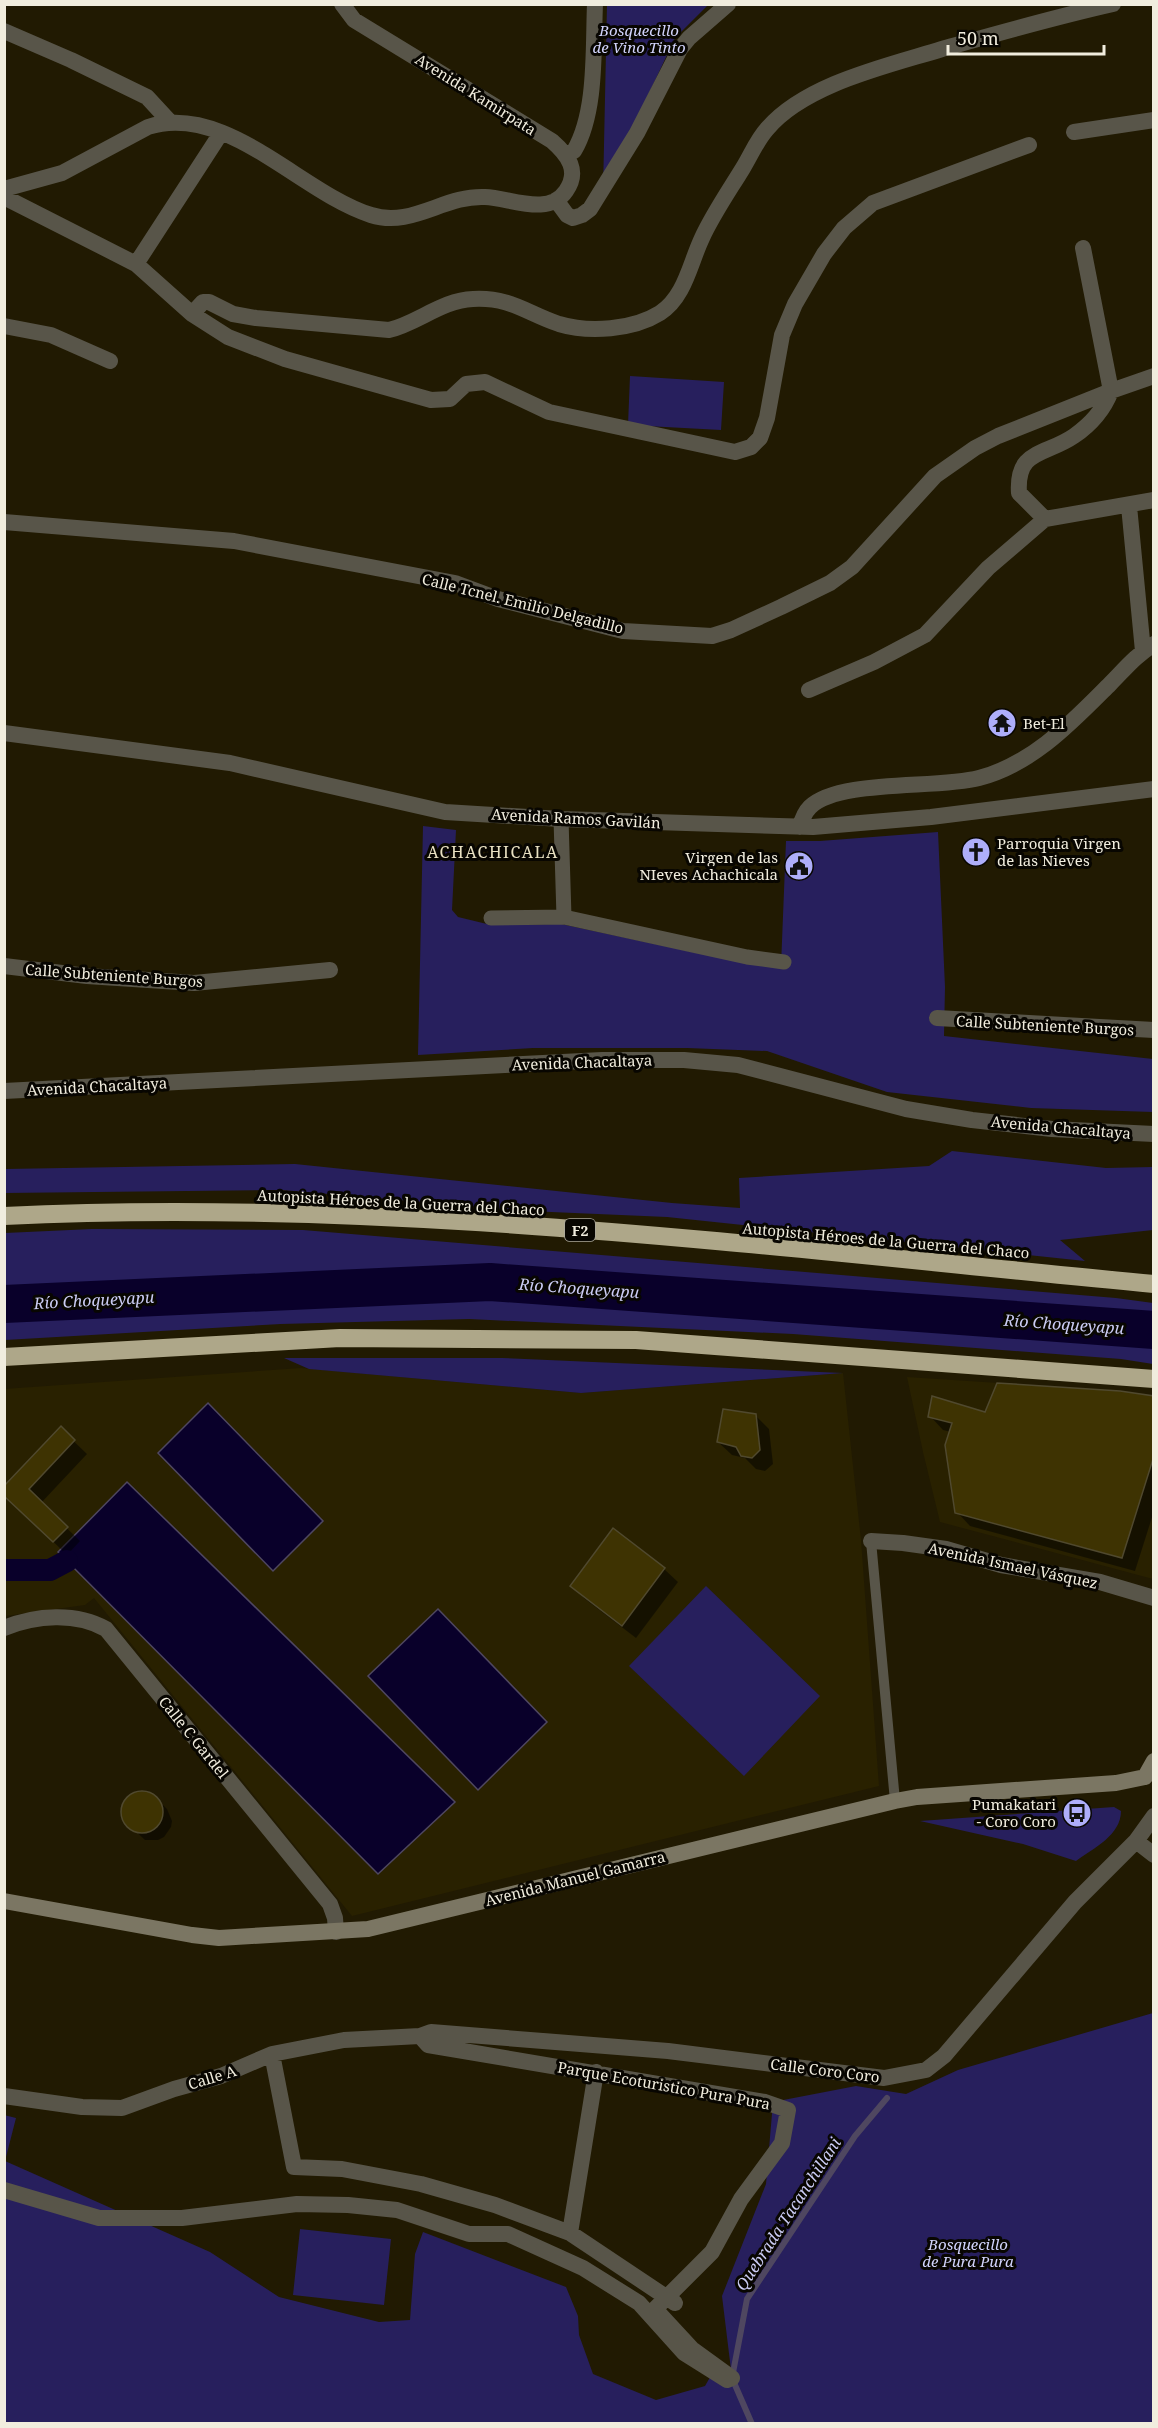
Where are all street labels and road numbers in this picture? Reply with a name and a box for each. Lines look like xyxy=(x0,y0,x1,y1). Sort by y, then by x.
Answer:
street label: Avenida Kamirpata xyxy=(412,49,540,139)
street label: Calle Tcnel. Emilio Delgadillo xyxy=(420,568,626,638)
street label: Avenida Ramos Gavilán xyxy=(491,804,662,832)
street label: Calle Subteniente Burgos xyxy=(24,959,204,991)
street label: Calle Subteniente Burgos xyxy=(955,1010,1135,1040)
street label: Avenida Chacaltaya xyxy=(511,1050,653,1074)
street label: Avenida Chacaltaya xyxy=(26,1072,168,1100)
street label: Avenida Chacaltaya xyxy=(990,1111,1132,1143)
street label: Autopista Héroes de la Guerra del Chaco xyxy=(257,1184,545,1220)
street label: Autopista Héroes de la Guerra del Chaco xyxy=(742,1217,1030,1263)
road number: F2 xyxy=(565,1219,595,1241)
street label: Avenida Ismael Vásquez xyxy=(926,1537,1100,1593)
street label: Calle C Gardel xyxy=(155,1692,233,1782)
street label: Avenida Manuel Gamarra xyxy=(483,1846,667,1910)
street label: Calle Coro Coro xyxy=(769,2053,881,2087)
street label: Parque Ecoturistico Pura Pura xyxy=(556,2056,772,2114)
street label: Calle A xyxy=(185,2060,239,2094)

